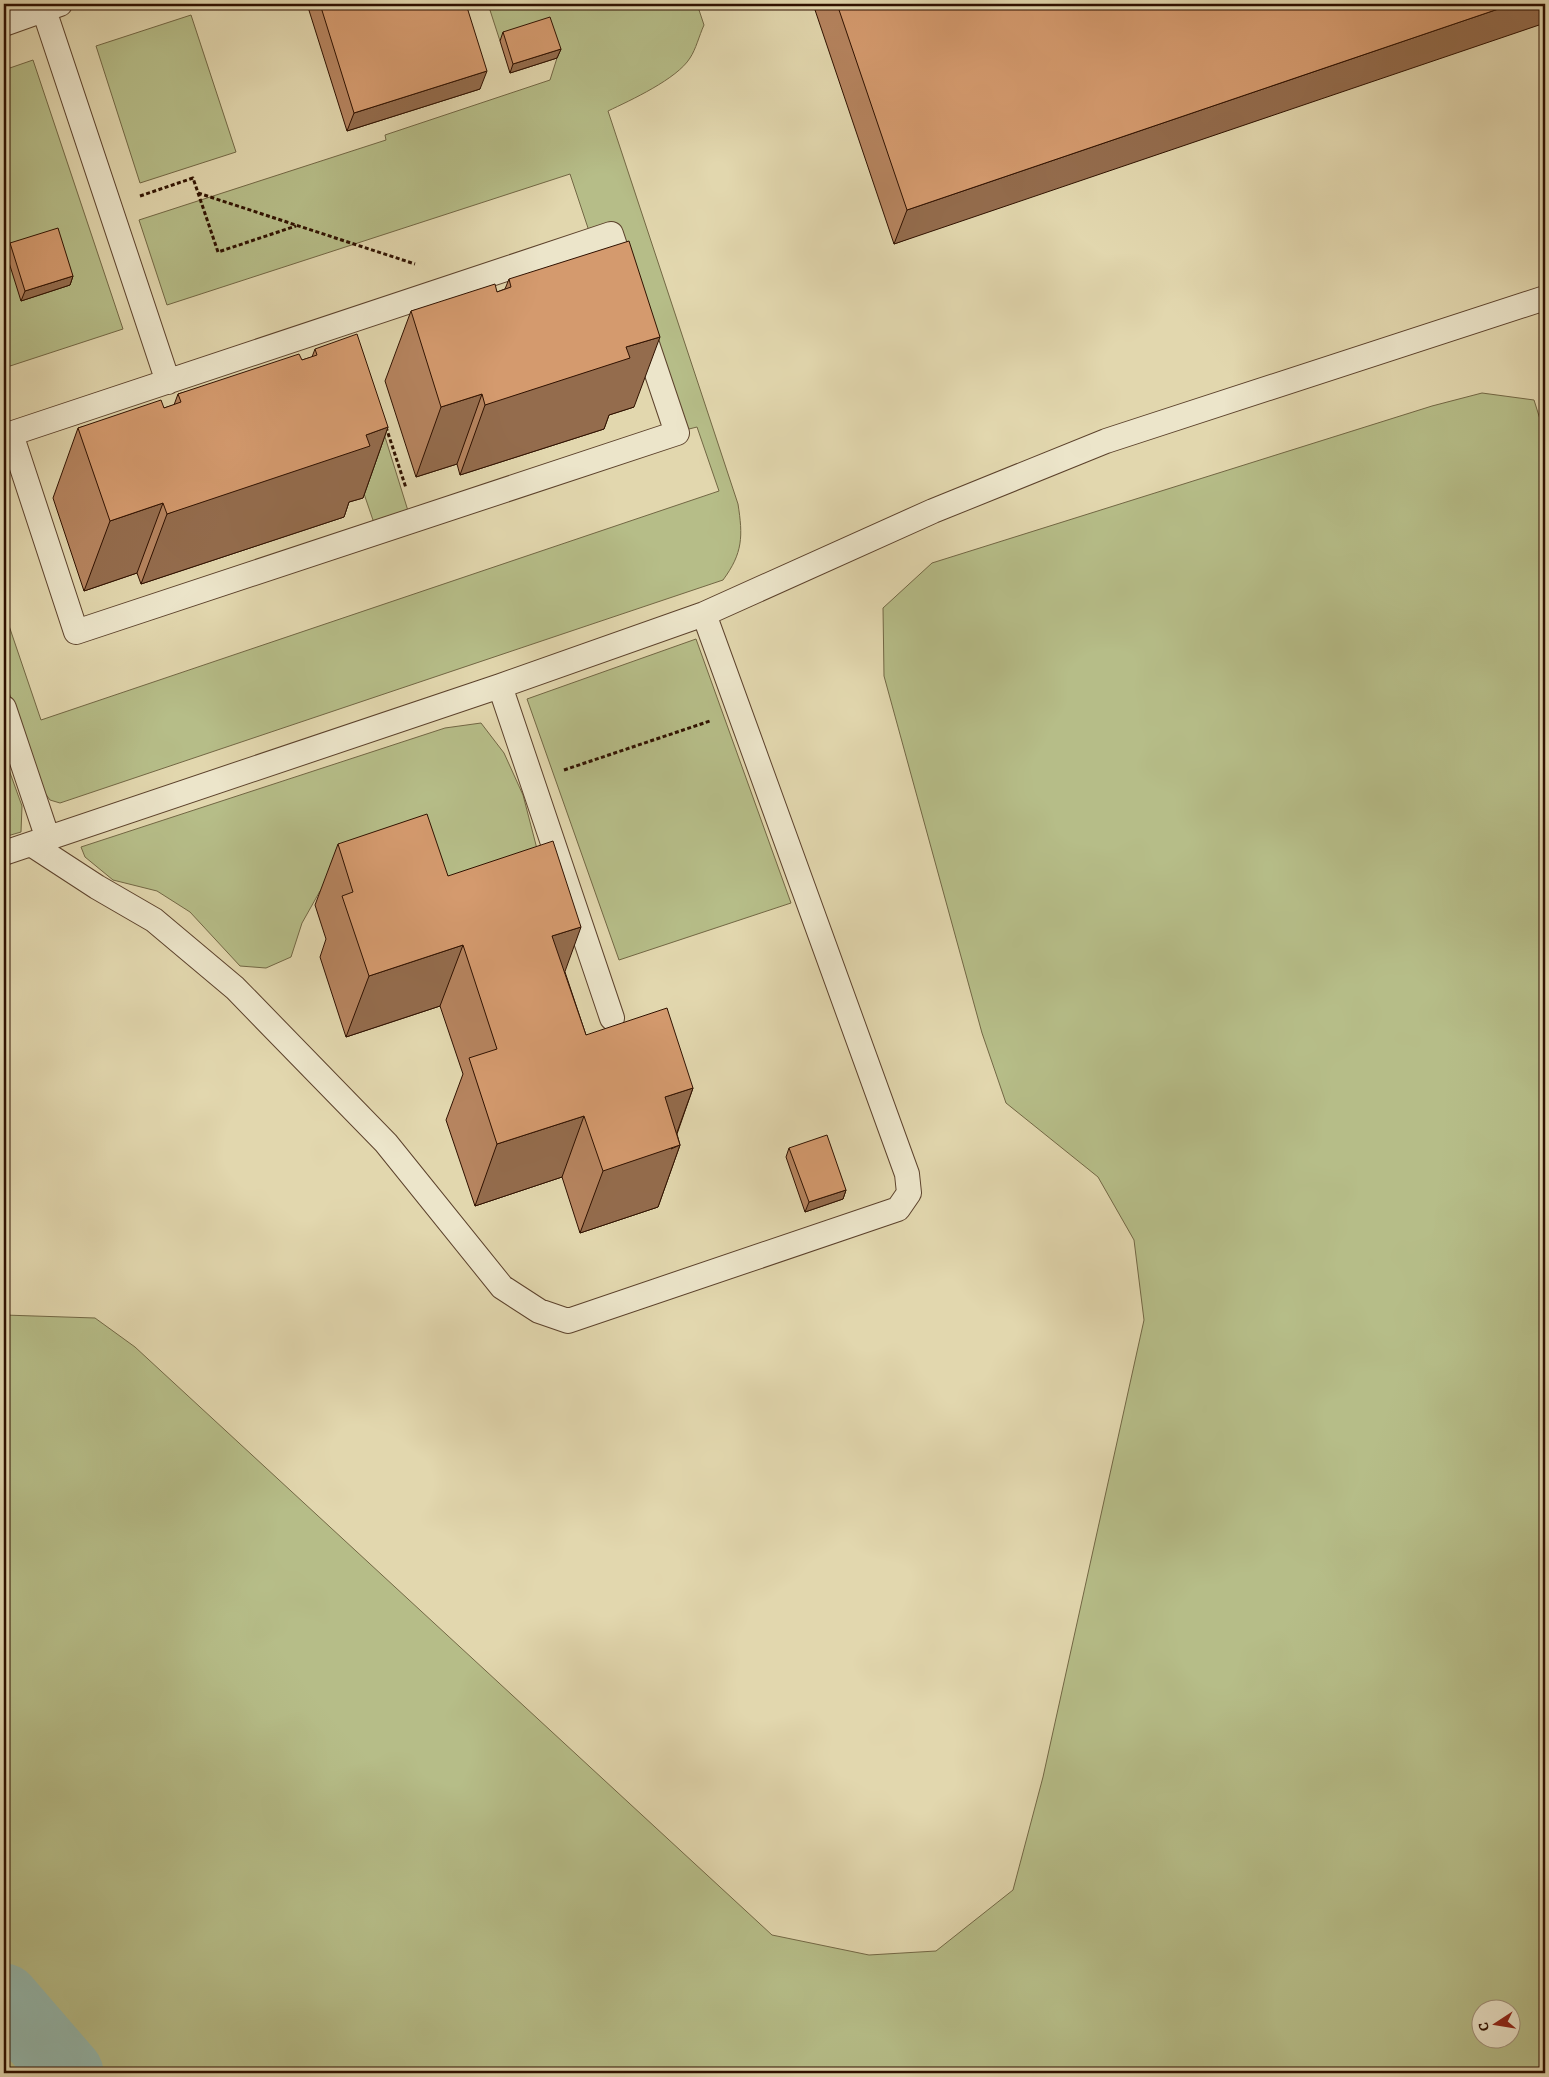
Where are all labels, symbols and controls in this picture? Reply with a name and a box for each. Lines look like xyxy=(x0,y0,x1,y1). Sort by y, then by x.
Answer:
north arrow xyxy=(1472,2000,1522,2050)
text: С xyxy=(1474,2020,1494,2033)

